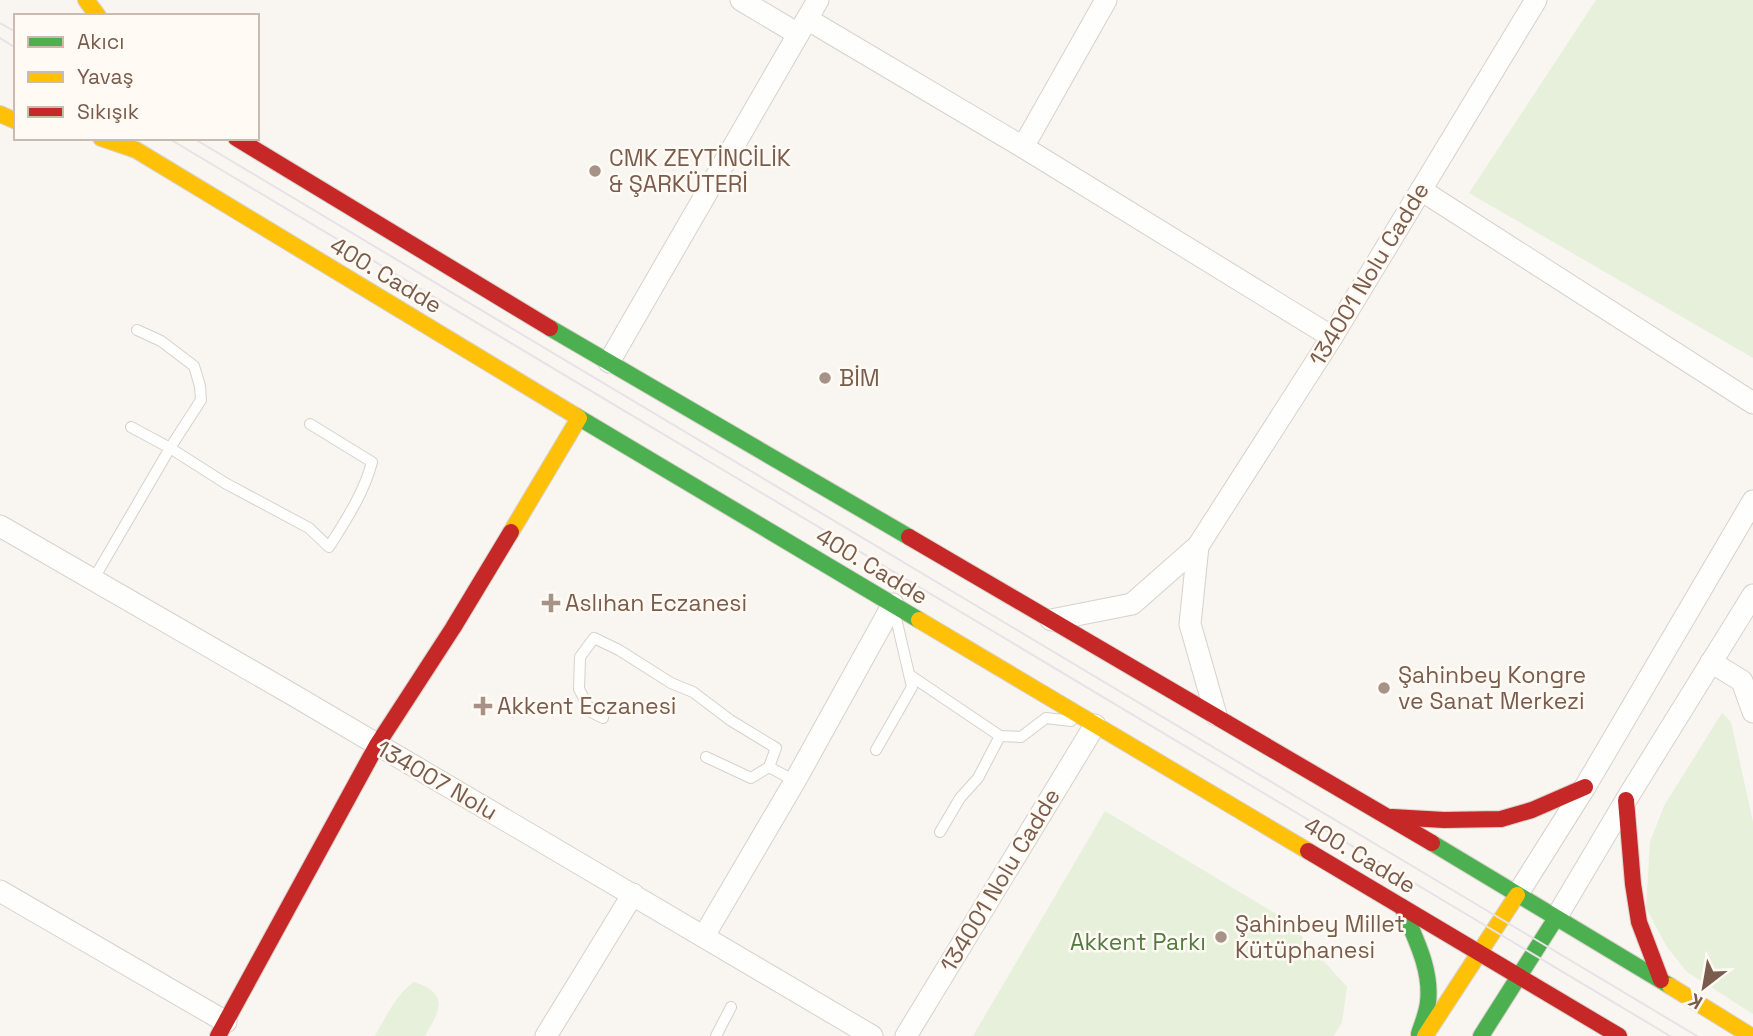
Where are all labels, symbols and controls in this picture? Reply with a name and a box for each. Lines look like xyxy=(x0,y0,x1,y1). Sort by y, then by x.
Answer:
legend xyxy=(14,14,259,140)
text: Akıcı xyxy=(77,28,124,55)
text: Yavaş xyxy=(77,63,134,90)
text: Sıkışık xyxy=(77,98,139,125)
place label: CMK ZEYTİNCİLİK & ŞARKÜTERİ xyxy=(609,143,791,199)
marker: CMK ZEYTİNCİLİK & ŞARKÜTERİ xyxy=(587,163,603,179)
street label: 134001 Nolu Cadde xyxy=(1302,177,1436,371)
street label: 400. Cadde xyxy=(325,230,447,320)
place label: BİM xyxy=(839,363,880,393)
marker: BİM xyxy=(817,370,833,386)
street label: 400. Cadde xyxy=(811,521,933,611)
place label: Aslıhan Eczanesi xyxy=(565,588,747,618)
marker: Aslıhan Eczanesi xyxy=(543,595,559,611)
place label: Şahinbey Kongre ve Sanat Merkezi xyxy=(1398,660,1586,716)
marker: Şahinbey Kongre ve Sanat Merkezi xyxy=(1376,680,1392,696)
place label: Akkent Eczanesi xyxy=(497,691,676,721)
marker: Akkent Eczanesi xyxy=(475,698,491,714)
street label: 134007 Nolu xyxy=(371,733,503,827)
street label: 134001 Nolu Cadde xyxy=(933,783,1067,977)
street label: 400. Cadde xyxy=(1299,810,1421,900)
place label: Şahinbey Millet Kütüphanesi xyxy=(1235,909,1405,965)
park label: Akkent Parkı xyxy=(1070,927,1206,957)
marker: Şahinbey Millet Kütüphanesi xyxy=(1213,929,1229,945)
north arrow xyxy=(1669,952,1739,1022)
text: K xyxy=(1684,987,1707,1015)

